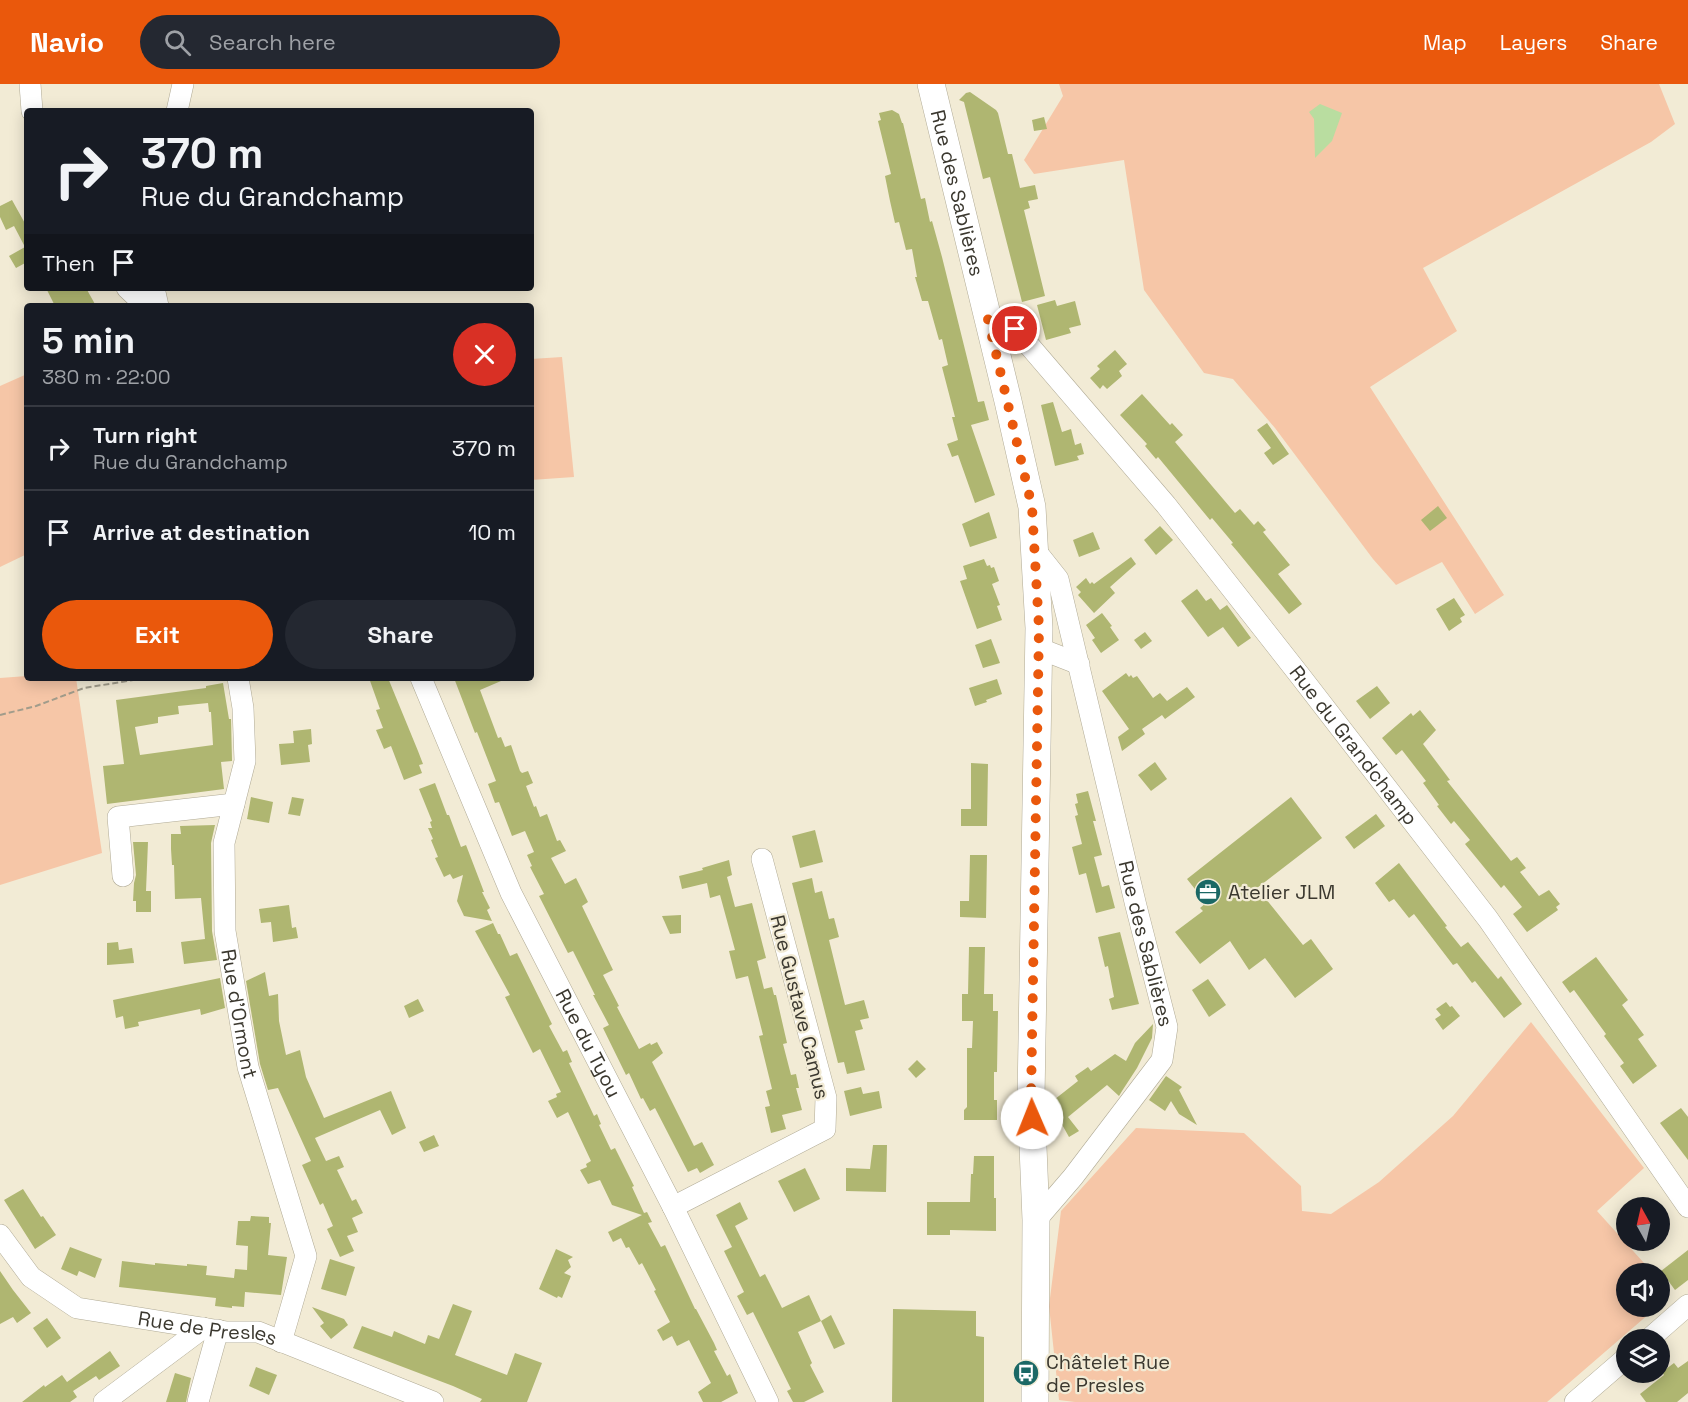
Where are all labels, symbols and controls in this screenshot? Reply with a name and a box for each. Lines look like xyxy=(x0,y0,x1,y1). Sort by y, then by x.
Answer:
search box xyxy=(140,15,560,69)
text: Navio xyxy=(30,24,104,60)
icon: search xyxy=(161,26,194,59)
text: Search here xyxy=(209,28,336,56)
text: Map xyxy=(1423,29,1467,56)
text: Layers xyxy=(1500,29,1567,56)
text: Share xyxy=(1600,29,1658,56)
street label: Rue des Sablières xyxy=(925,107,990,279)
text: 370 m xyxy=(141,127,263,180)
icon: right xyxy=(42,132,120,210)
text: Rue du Grandchamp xyxy=(141,179,404,214)
icon: arrive xyxy=(107,246,140,279)
text: Then xyxy=(42,249,95,277)
pin xyxy=(989,303,1040,354)
icon: arrive xyxy=(998,312,1031,345)
text: 5 min xyxy=(42,318,135,364)
button: close xyxy=(453,323,516,386)
text: 380 m · 22:00 xyxy=(42,364,171,390)
text: Turn right xyxy=(93,421,198,449)
icon: right xyxy=(42,432,75,465)
text: 370 m xyxy=(452,434,516,462)
text: Rue du Grandchamp xyxy=(93,449,288,475)
icon: arrive xyxy=(42,516,75,549)
text: Arrive at destination xyxy=(93,518,310,546)
text: 10 m xyxy=(468,518,516,546)
button: Exit xyxy=(42,600,273,669)
button: Share xyxy=(285,600,516,669)
street label: Rue du Grandchamp xyxy=(1284,660,1424,830)
street label: Rue des Sablières xyxy=(1113,858,1179,1029)
office icon: Atelier JLM xyxy=(1193,877,1223,907)
place label: Atelier JLM xyxy=(1228,879,1335,905)
street label: Rue Gustave Camus xyxy=(764,912,836,1102)
street label: Rue d'Ormont xyxy=(215,947,264,1082)
street label: Rue du Tyou xyxy=(550,984,627,1102)
position arrow xyxy=(1000,1086,1064,1150)
north arrow xyxy=(1616,1197,1670,1251)
map controls xyxy=(1616,1197,1670,1383)
button: sound xyxy=(1616,1263,1670,1317)
street label: Rue de Presles xyxy=(136,1305,281,1351)
button: layers xyxy=(1616,1329,1670,1383)
place label: Châtelet Rue de Presles xyxy=(1046,1349,1170,1398)
bus stop icon: Châtelet Rue de Presles xyxy=(1011,1358,1041,1388)

